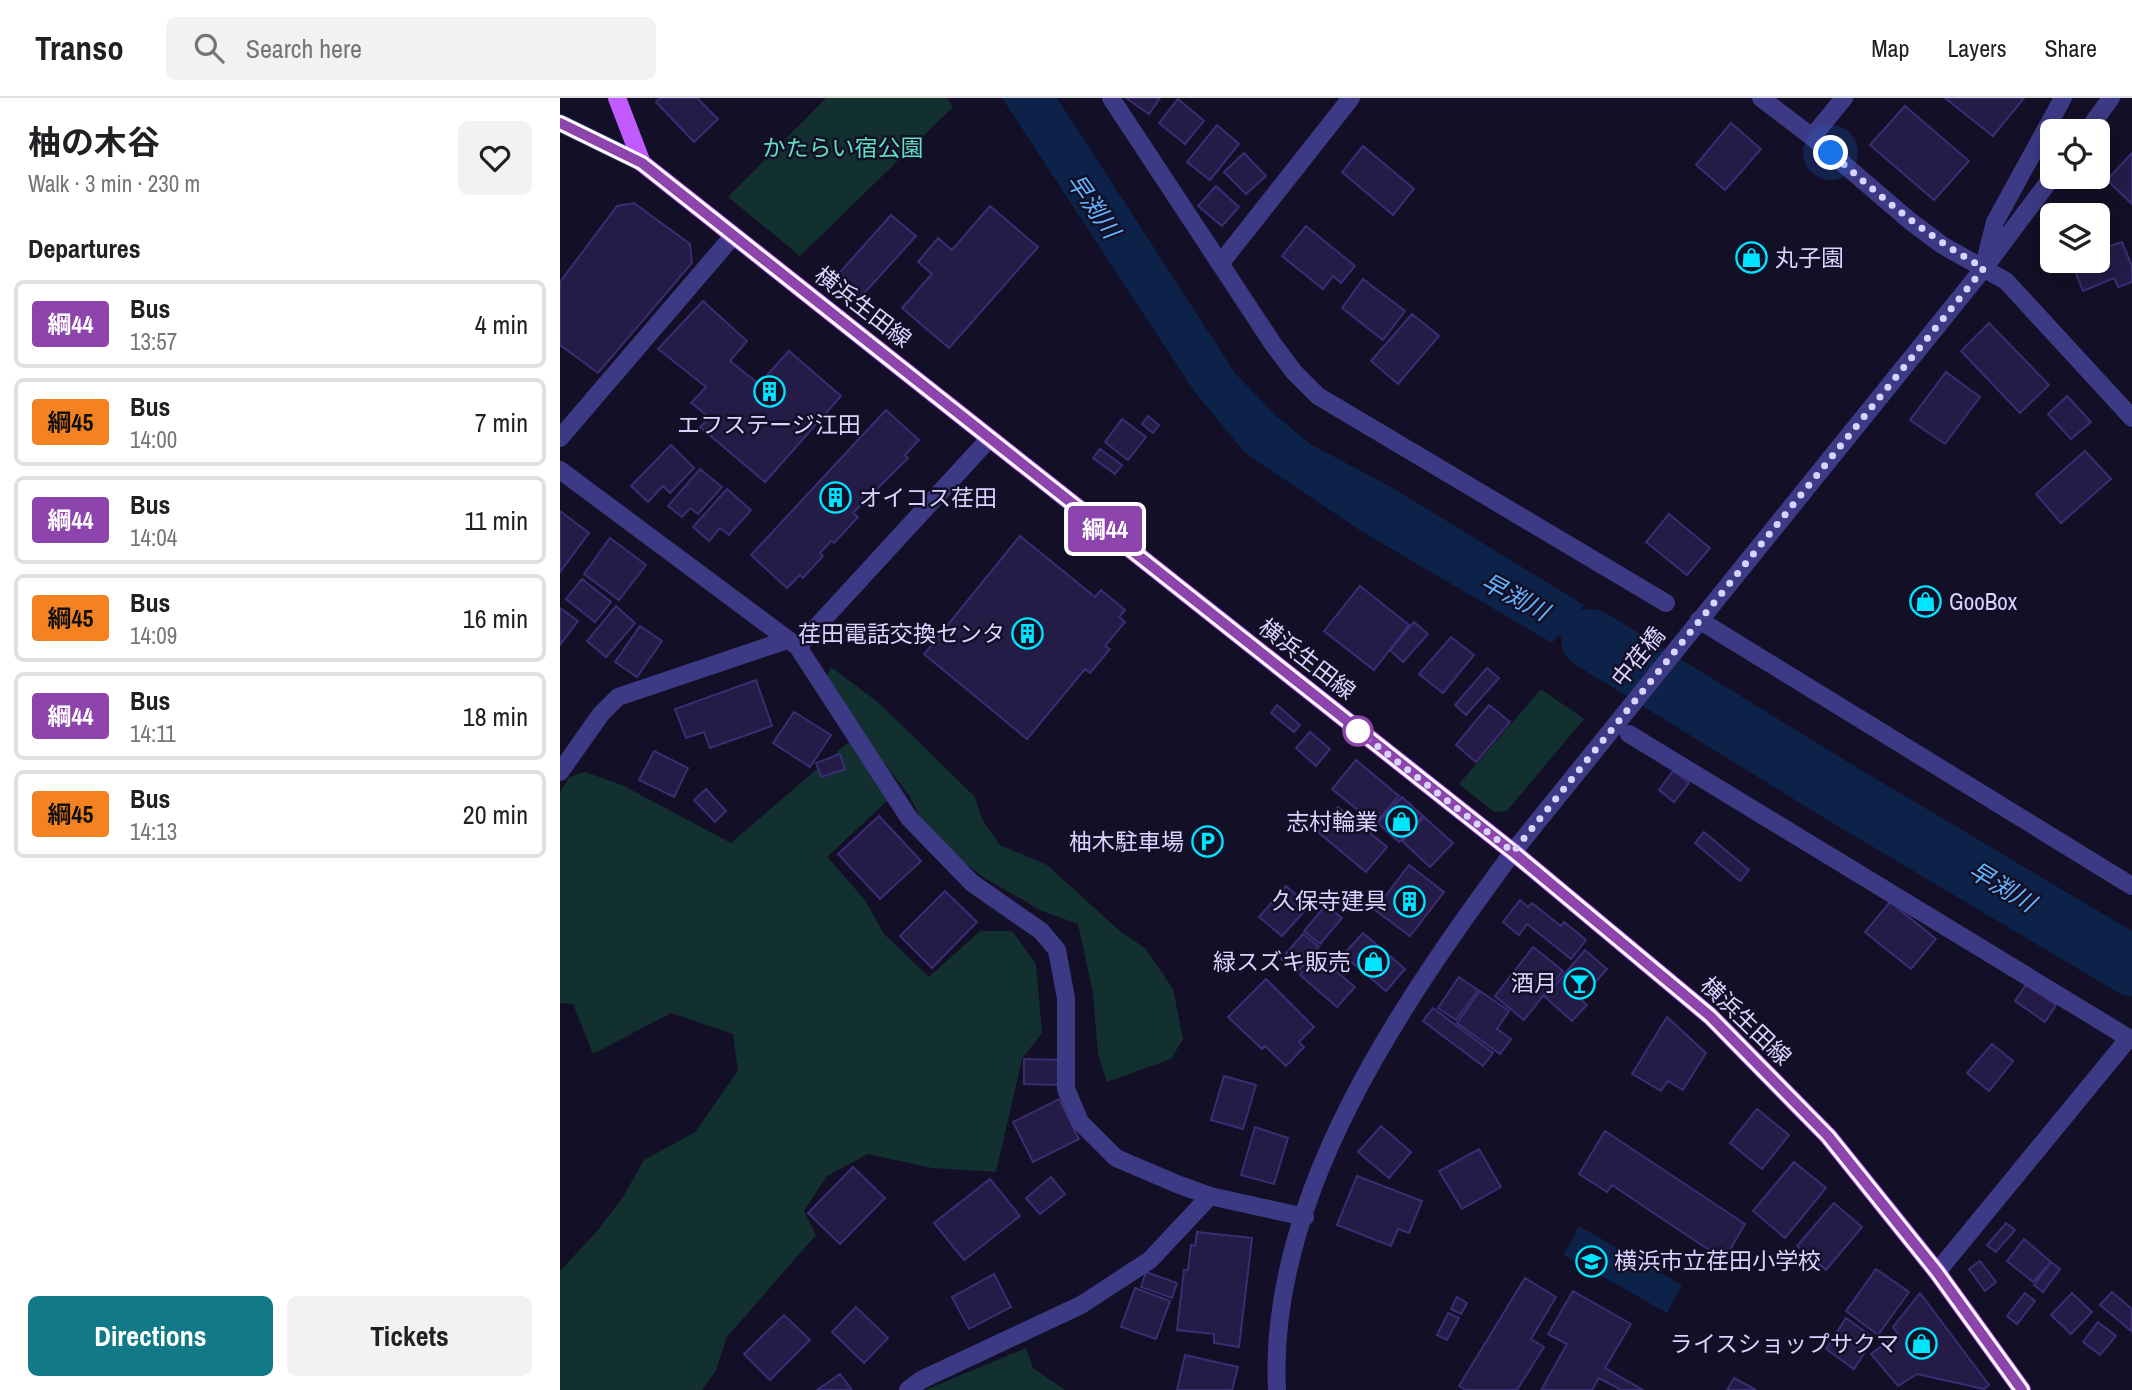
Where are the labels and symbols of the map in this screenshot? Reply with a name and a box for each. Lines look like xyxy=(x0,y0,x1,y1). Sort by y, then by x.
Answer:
park label: かたらい宿公園 xyxy=(763,132,924,163)
your location xyxy=(1813,135,1848,170)
water label: 早渕川 xyxy=(1060,167,1129,247)
shop icon: 丸子園 xyxy=(1735,241,1769,275)
place label: 丸子園 xyxy=(1775,242,1844,273)
street label: 横浜生田線 xyxy=(808,259,918,354)
building icon: エフステージ江田 xyxy=(752,374,786,408)
place label: エフステージ江田 xyxy=(677,409,861,440)
building icon: オイコス荏田 xyxy=(819,481,853,515)
place label: オイコス荏田 xyxy=(859,482,997,513)
line badge: 綱44 xyxy=(1065,506,1145,552)
water label: 早渕川 xyxy=(1476,565,1557,629)
shop icon: GooBox xyxy=(1909,585,1943,619)
place label: GooBox xyxy=(1949,586,2018,617)
street label: 横浜生田線 xyxy=(1252,611,1362,706)
building icon: 荏田電話交換センタ xyxy=(1011,617,1045,651)
place label: 荏田電話交換センタ xyxy=(798,618,1005,649)
street label: 中荏橋 xyxy=(1604,620,1671,693)
unlabelled marker xyxy=(1343,716,1373,746)
shop icon: 志村輪業 xyxy=(1384,805,1418,839)
place label: 志村輪業 xyxy=(1286,806,1378,837)
parking icon: 柚木駐車場 xyxy=(1190,825,1224,859)
place label: 柚木駐車場 xyxy=(1069,826,1184,857)
water label: 早渕川 xyxy=(1963,854,2044,920)
building icon: 久保寺建具 xyxy=(1393,884,1427,918)
place label: 久保寺建具 xyxy=(1272,885,1387,916)
shop icon: 緑スズキ販売 xyxy=(1357,945,1391,979)
place label: 緑スズキ販売 xyxy=(1213,946,1351,977)
bar icon: 酒月 xyxy=(1563,966,1597,1000)
place label: 酒月 xyxy=(1511,967,1557,998)
street label: 横浜生田線 xyxy=(1694,970,1798,1072)
school or university icon: 横浜市立荏田小学校 xyxy=(1574,1244,1608,1278)
place label: 横浜市立荏田小学校 xyxy=(1614,1245,1821,1276)
shop icon: ライスショップサクマ xyxy=(1905,1327,1939,1361)
place label: ライスショップサクマ xyxy=(1670,1328,1899,1359)

